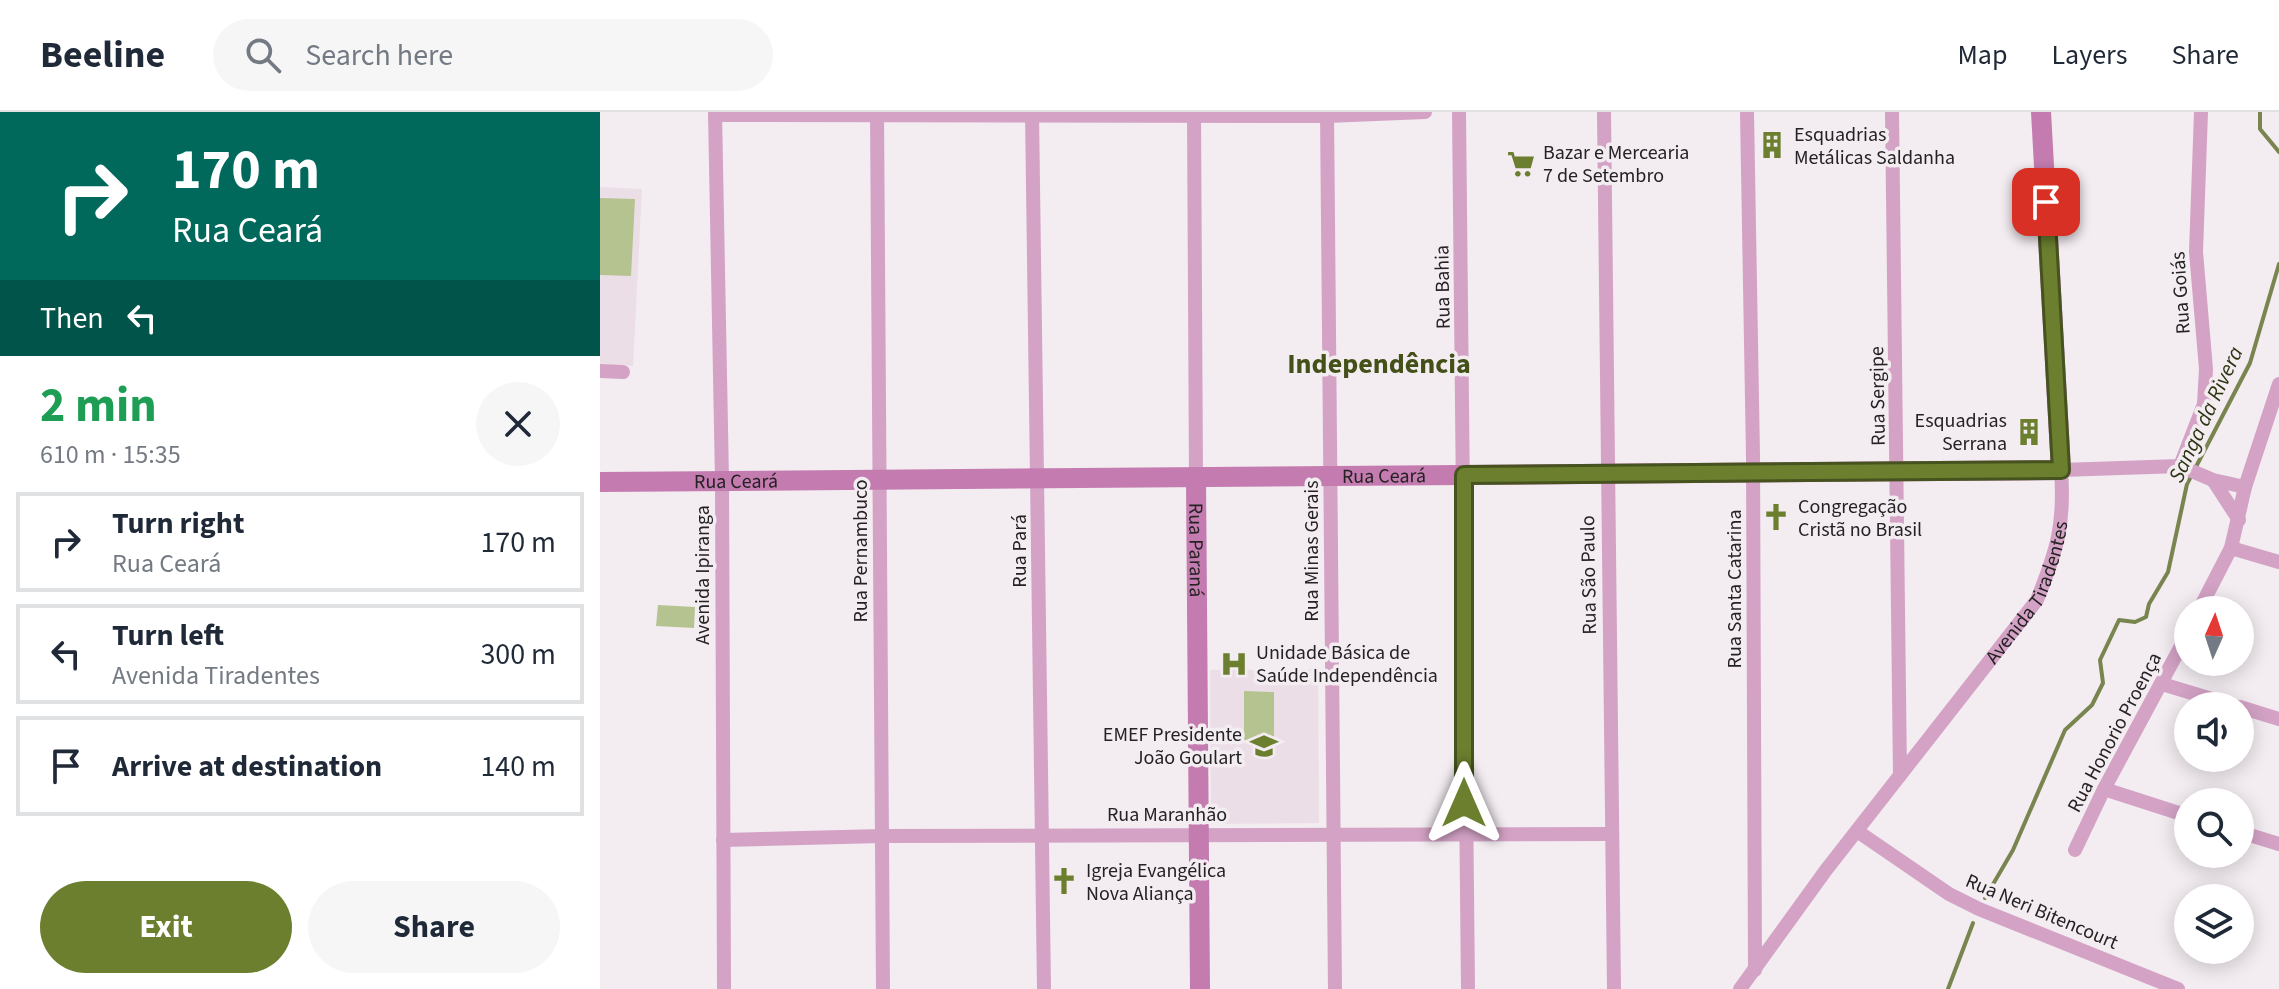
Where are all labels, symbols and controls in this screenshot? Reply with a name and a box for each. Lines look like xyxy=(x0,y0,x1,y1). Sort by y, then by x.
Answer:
search box xyxy=(213,19,773,91)
text: Beeline xyxy=(40,28,165,82)
icon: search xyxy=(241,33,285,77)
text: Search here xyxy=(305,34,453,77)
text: Map xyxy=(1957,35,2007,75)
text: Layers xyxy=(2051,35,2127,75)
text: Share xyxy=(2171,35,2239,75)
place label: Esquadrias Metálicas Saldanha xyxy=(1794,121,1955,172)
building icon: Esquadrias Metálicas Saldanha xyxy=(1757,130,1787,160)
text: 170 m xyxy=(172,131,320,210)
place label: Bazar e Mercearia 7 de Setembro xyxy=(1543,139,1689,190)
icon: right xyxy=(40,144,144,248)
supermarket icon: Bazar e Mercearia 7 de Setembro xyxy=(1506,149,1536,179)
pin xyxy=(2012,168,2080,236)
icon: arrive xyxy=(2024,180,2068,224)
text: Rua Ceará xyxy=(172,205,323,256)
street label: Rua Bahia xyxy=(1428,245,1458,329)
street label: Rua Goiás xyxy=(2164,251,2198,335)
icon: left xyxy=(120,296,164,340)
text: Then xyxy=(40,297,104,340)
water label: Sanga da Rivera xyxy=(2160,341,2252,488)
district label: Independência xyxy=(1287,344,1471,384)
street label: Rua Sergipe xyxy=(1863,346,1893,446)
text: 2 min xyxy=(40,372,157,440)
button: close xyxy=(476,382,560,466)
place label: Esquadrias Serrana xyxy=(1915,407,2007,458)
building icon: Esquadrias Serrana xyxy=(2014,417,2044,447)
text: 610 m · 15:35 xyxy=(40,436,181,473)
street label: Rua Ceará xyxy=(1342,462,1426,491)
street label: Rua Ceará xyxy=(694,468,778,496)
street label: Rua Pernambuco xyxy=(847,479,875,623)
street label: Rua Minas Gerais xyxy=(1298,480,1326,622)
place label: Congregação Cristã no Brasil xyxy=(1798,493,1922,544)
text: Turn right xyxy=(112,502,244,545)
church icon: Congregação Cristã no Brasil xyxy=(1761,502,1791,532)
street label: Rua Paraná xyxy=(1181,503,1210,597)
street label: Avenida Ipiranga xyxy=(689,505,717,645)
street label: Rua Santa Catarina xyxy=(1721,510,1749,668)
street label: Rua Pará xyxy=(1006,514,1034,588)
street label: Rua São Paulo xyxy=(1574,515,1604,635)
street label: Avenida Tiradentes xyxy=(1979,519,2075,670)
icon: right xyxy=(44,520,88,564)
text: 170 m xyxy=(480,521,556,564)
text: Rua Ceará xyxy=(112,545,221,582)
north arrow xyxy=(2174,596,2254,676)
map controls xyxy=(2174,596,2254,964)
text: Turn left xyxy=(112,614,224,657)
icon: left xyxy=(44,632,88,676)
text: 300 m xyxy=(480,633,556,676)
place label: Unidade Básica de Saúde Independência xyxy=(1256,639,1438,690)
street label: Rua Honorio Proença xyxy=(2061,648,2169,817)
hospital icon: Unidade Básica de Saúde Independência xyxy=(1219,649,1249,679)
text: Avenida Tiradentes xyxy=(112,657,320,694)
button: sound xyxy=(2174,692,2254,772)
place label: EMEF Presidente João Goulart xyxy=(1103,721,1242,772)
school or university icon: EMEF Presidente João Goulart xyxy=(1249,731,1279,761)
icon: arrive xyxy=(44,744,88,788)
text: Arrive at destination xyxy=(112,745,382,788)
text: 140 m xyxy=(480,745,556,788)
position arrow xyxy=(1422,761,1506,845)
button: search xyxy=(2174,788,2254,868)
street label: Rua Maranhão xyxy=(1107,801,1227,829)
place label: Igreja Evangélica Nova Aliança xyxy=(1086,857,1226,908)
church icon: Igreja Evangélica Nova Aliança xyxy=(1049,866,1079,896)
street label: Rua Neri Bitencourt xyxy=(1961,867,2122,957)
button: Exit xyxy=(40,881,292,973)
button: Share xyxy=(308,881,560,973)
button: layers xyxy=(2174,884,2254,964)

